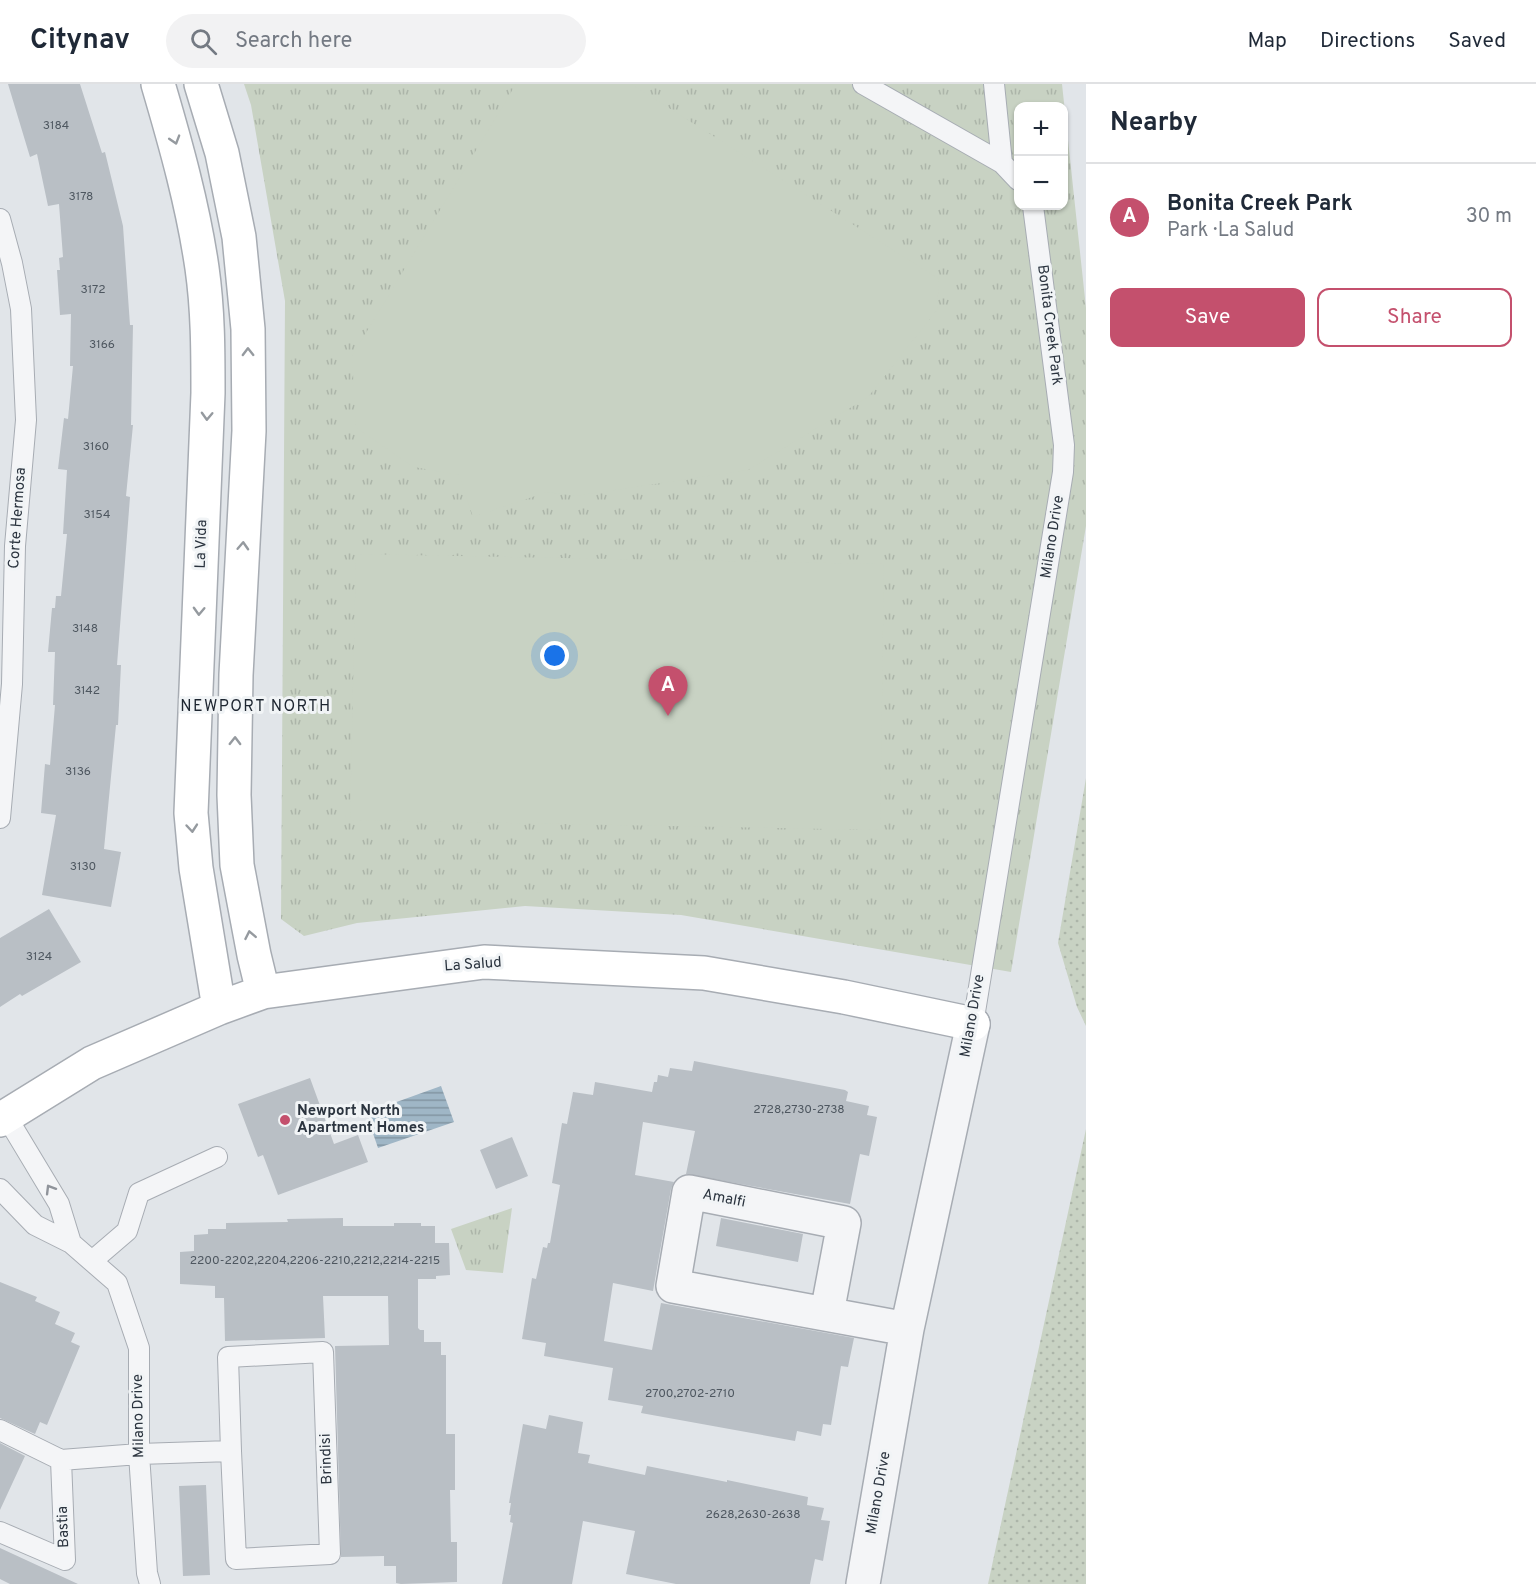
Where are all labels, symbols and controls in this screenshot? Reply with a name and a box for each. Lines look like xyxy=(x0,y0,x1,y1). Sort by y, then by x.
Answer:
search box xyxy=(166,14,586,68)
text: Citynav xyxy=(30,23,130,59)
icon: search xyxy=(187,25,220,58)
text: Search here xyxy=(235,28,352,55)
text: Map xyxy=(1247,28,1287,55)
text: Directions xyxy=(1320,28,1415,55)
text: Saved xyxy=(1448,28,1506,55)
map controls xyxy=(1014,102,1068,210)
button: + xyxy=(1014,102,1068,156)
text: Nearby xyxy=(1110,107,1198,140)
house number: 3184 xyxy=(43,118,69,134)
one-way arrow xyxy=(168,134,180,145)
button: − xyxy=(1014,156,1068,210)
house number: 3178 xyxy=(69,189,93,205)
text: Bonita Creek Park xyxy=(1167,191,1353,218)
text: A xyxy=(1122,204,1137,230)
text: 30 m xyxy=(1466,204,1512,230)
text: Park · La Salud xyxy=(1167,218,1294,244)
street label: Bonita Creek Park xyxy=(1032,264,1066,386)
house number: 3172 xyxy=(80,282,106,298)
button: Save xyxy=(1110,288,1305,347)
button: Share xyxy=(1317,288,1512,347)
house number: 3166 xyxy=(89,337,115,353)
one-way arrow xyxy=(242,347,254,356)
one-way arrow xyxy=(201,411,214,420)
house number: 3160 xyxy=(83,439,109,455)
street label: Corte Hermosa xyxy=(5,467,31,569)
street label: Milano Drive xyxy=(1037,494,1069,580)
house number: 3154 xyxy=(84,507,110,523)
street label: La Vida xyxy=(192,519,212,569)
one-way arrow xyxy=(236,542,249,551)
one-way arrow xyxy=(193,606,206,615)
house number: 3148 xyxy=(72,621,98,637)
your location xyxy=(540,641,569,670)
pin: A xyxy=(648,666,688,716)
house number: 3142 xyxy=(74,683,100,699)
district label: NEWPORT NORTH xyxy=(180,697,332,717)
one-way arrow xyxy=(229,737,241,746)
house number: 3136 xyxy=(65,764,91,780)
one-way arrow xyxy=(185,824,198,833)
house number: 3130 xyxy=(70,859,96,875)
one-way arrow xyxy=(244,930,257,940)
house number: 3124 xyxy=(26,949,52,965)
street label: La Salud xyxy=(444,954,502,976)
street label: Milano Drive xyxy=(956,973,990,1059)
place label: Newport North Apartment Homes xyxy=(297,1102,424,1138)
house number: 2728,2730-2738 xyxy=(753,1102,845,1118)
marker: Newport North Apartment Homes xyxy=(278,1113,292,1127)
one-way arrow xyxy=(46,1185,58,1195)
street label: Amalfi xyxy=(701,1186,747,1212)
house number: 2200-2202,2204,2206-2210,2212,2214-2215 xyxy=(190,1253,440,1269)
street label: Milano Drive xyxy=(129,1374,149,1458)
house number: 2700,2702-2710 xyxy=(645,1386,735,1402)
street label: Brindisi xyxy=(317,1433,337,1485)
street label: Milano Drive xyxy=(862,1450,896,1536)
street label: Bastia xyxy=(54,1506,74,1548)
house number: 2628,2630-2638 xyxy=(706,1507,801,1523)

